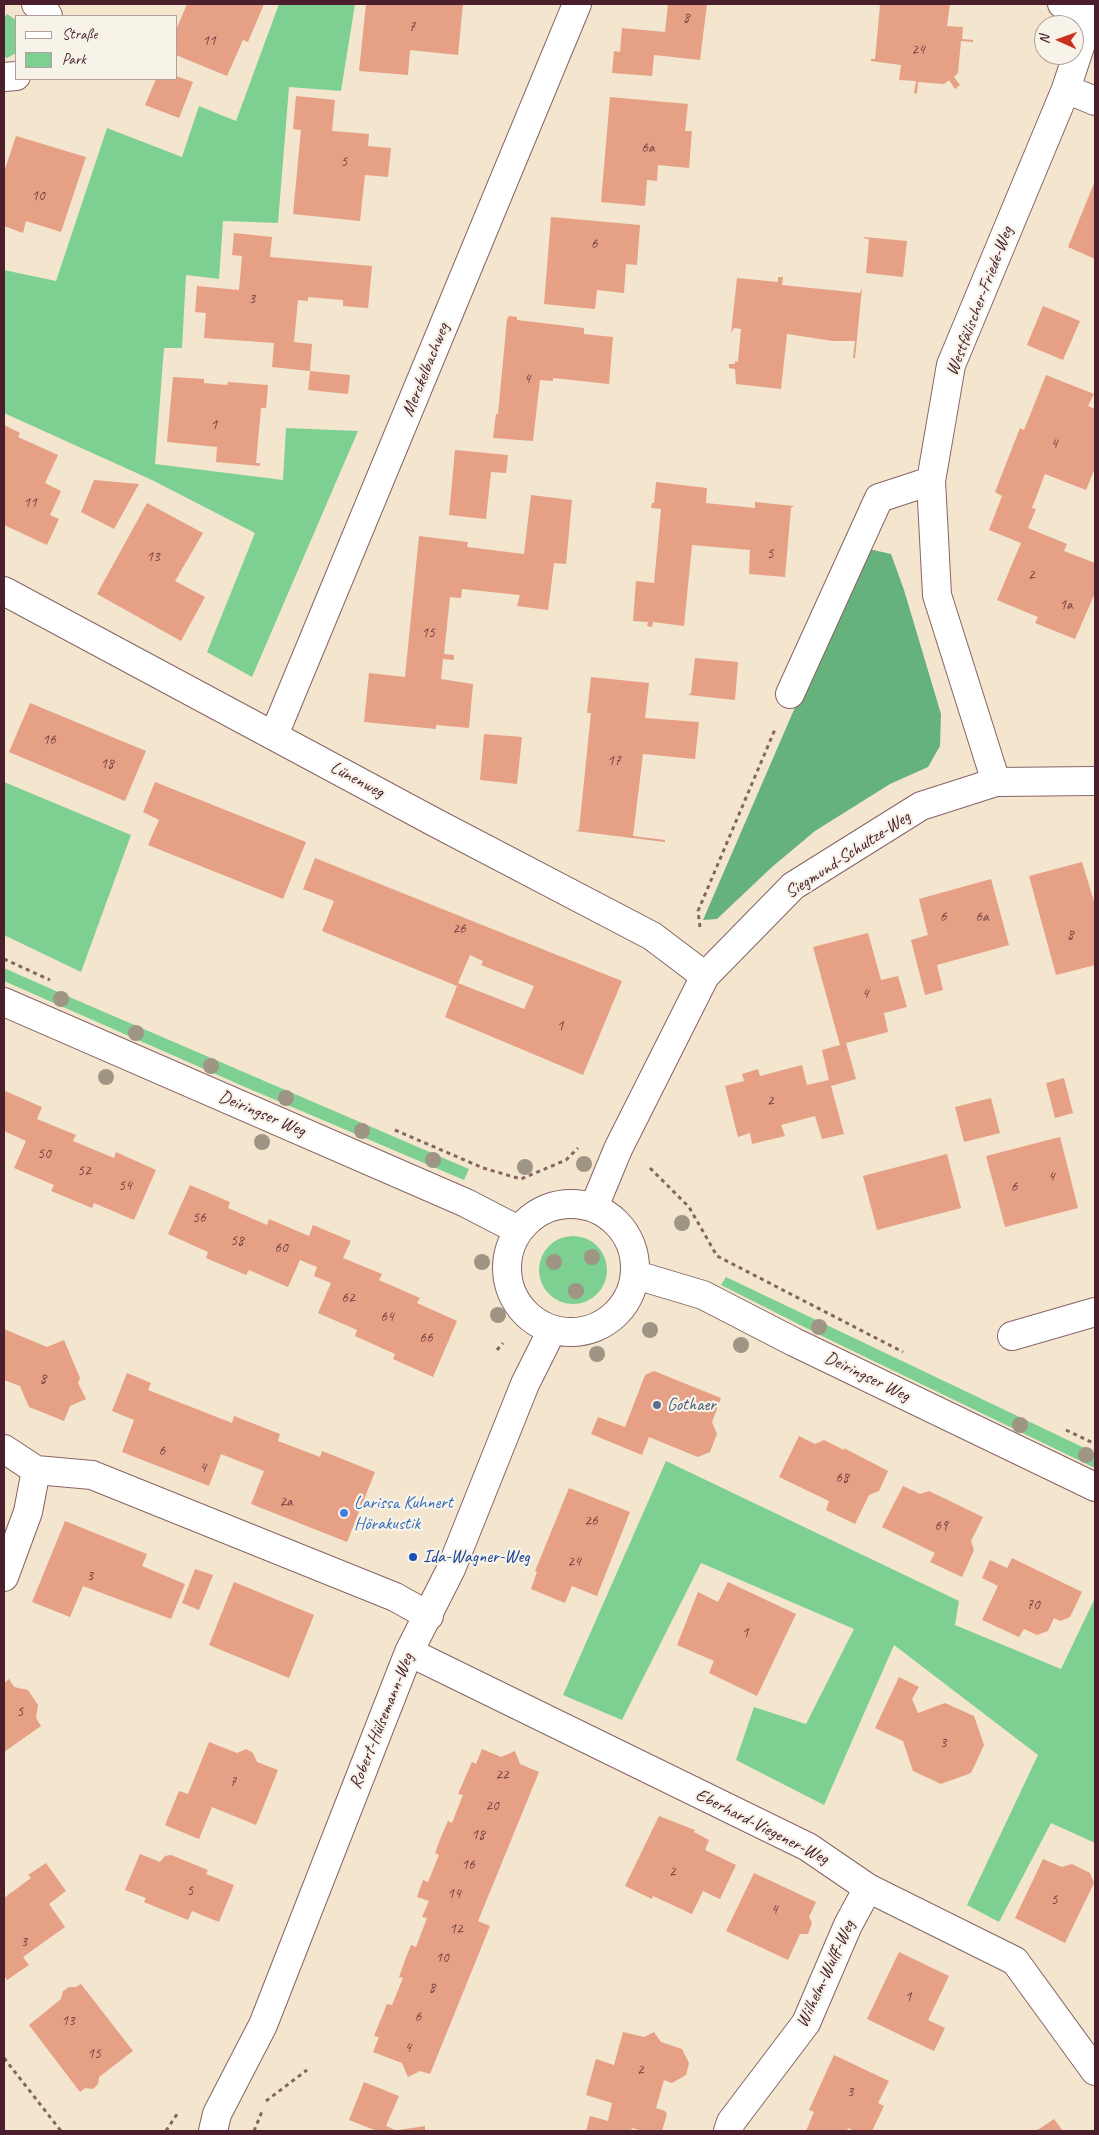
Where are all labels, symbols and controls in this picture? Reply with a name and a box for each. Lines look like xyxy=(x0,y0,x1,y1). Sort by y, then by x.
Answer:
house number: 8 xyxy=(683,9,689,27)
legend xyxy=(15,15,178,80)
north arrow xyxy=(1034,15,1084,65)
house number: 7 xyxy=(409,18,415,36)
text: Straße xyxy=(62,25,97,44)
house number: 11 xyxy=(202,32,216,50)
text: N xyxy=(1036,35,1053,44)
house number: 24 xyxy=(911,41,925,59)
text: Park xyxy=(62,50,86,69)
house number: 6a xyxy=(641,139,655,157)
house number: 5 xyxy=(341,153,347,171)
house number: 10 xyxy=(31,187,45,205)
street label: Westfälischer-Friede-Weg xyxy=(942,223,1018,379)
house number: 6 xyxy=(591,235,597,253)
house number: 3 xyxy=(249,290,255,308)
street label: Merckelbachweg xyxy=(397,320,455,420)
house number: 4 xyxy=(524,370,530,388)
house number: 1 xyxy=(211,416,217,434)
house number: 4 xyxy=(1051,435,1057,453)
house number: 11 xyxy=(23,494,37,512)
house number: 5 xyxy=(767,545,773,563)
house number: 13 xyxy=(146,548,160,566)
house number: 2 xyxy=(1028,566,1034,584)
house number: 1a xyxy=(1059,596,1073,614)
house number: 15 xyxy=(421,624,435,642)
house number: 16 xyxy=(42,731,56,749)
house number: 17 xyxy=(607,752,621,770)
house number: 18 xyxy=(100,755,114,773)
street label: Lünenweg xyxy=(326,757,388,803)
street label: Siegmund-Schultze-Weg xyxy=(781,807,915,903)
house number: 6 xyxy=(940,908,946,926)
house number: 6a xyxy=(975,908,989,926)
house number: 26 xyxy=(452,920,466,938)
house number: 8 xyxy=(1067,926,1073,944)
house number: 4 xyxy=(862,985,868,1003)
house number: 1 xyxy=(557,1017,563,1035)
street label: Deiringser Weg xyxy=(215,1086,309,1142)
house number: 2 xyxy=(767,1092,773,1110)
house number: 50 xyxy=(37,1145,51,1163)
house number: 52 xyxy=(77,1162,91,1180)
house number: 4 xyxy=(1048,1168,1054,1186)
house number: 54 xyxy=(118,1177,132,1195)
house number: 6 xyxy=(1011,1178,1017,1196)
house number: 56 xyxy=(192,1209,206,1227)
house number: 58 xyxy=(230,1232,244,1250)
house number: 60 xyxy=(274,1239,288,1257)
house number: 62 xyxy=(341,1289,355,1307)
house number: 64 xyxy=(380,1308,394,1326)
house number: 66 xyxy=(419,1329,433,1347)
street label: Deiringser Weg xyxy=(821,1347,913,1407)
house number: 8 xyxy=(40,1370,46,1388)
place label: Gothaer xyxy=(667,1394,716,1416)
marker: Gothaer xyxy=(651,1399,663,1411)
house number: 6 xyxy=(159,1442,165,1460)
house number: 4 xyxy=(200,1459,206,1477)
house number: 68 xyxy=(835,1469,849,1487)
place label: Larissa Kuhnert Hörakustik xyxy=(354,1492,453,1535)
house number: 2a xyxy=(279,1493,293,1511)
marker: Larissa Kuhnert Hörakustik xyxy=(338,1507,350,1519)
house number: 26 xyxy=(584,1512,598,1530)
house number: 69 xyxy=(934,1517,948,1535)
place label: Ida-Wagner-Weg xyxy=(423,1546,530,1568)
marker: Ida-Wagner-Weg xyxy=(407,1551,419,1563)
house number: 24 xyxy=(567,1553,581,1571)
house number: 3 xyxy=(87,1567,93,1585)
house number: 70 xyxy=(1026,1596,1040,1614)
house number: 1 xyxy=(742,1624,748,1642)
street label: Robert-Hülsemann-Weg xyxy=(345,1650,419,1792)
house number: 5 xyxy=(17,1703,23,1721)
house number: 3 xyxy=(940,1734,946,1752)
house number: 22 xyxy=(495,1766,509,1784)
house number: 7 xyxy=(230,1773,236,1791)
street label: Eberhard-Viegener-Weg xyxy=(692,1784,832,1870)
house number: 20 xyxy=(485,1797,499,1815)
house number: 18 xyxy=(471,1826,485,1844)
house number: 16 xyxy=(461,1856,475,1874)
house number: 2 xyxy=(669,1863,675,1881)
house number: 5 xyxy=(187,1882,193,1900)
house number: 14 xyxy=(447,1885,461,1903)
house number: 5 xyxy=(1051,1891,1057,1909)
house number: 4 xyxy=(771,1901,777,1919)
street label: Wilhelm-Wulff-Weg xyxy=(792,1917,860,2031)
house number: 12 xyxy=(449,1920,463,1938)
house number: 3 xyxy=(21,1933,27,1951)
house number: 10 xyxy=(435,1949,449,1967)
house number: 8 xyxy=(429,1979,435,1997)
house number: 1 xyxy=(905,1988,911,2006)
house number: 6 xyxy=(415,2008,421,2026)
house number: 13 xyxy=(61,2012,75,2030)
house number: 4 xyxy=(405,2039,411,2057)
house number: 15 xyxy=(87,2045,101,2063)
house number: 2 xyxy=(637,2061,643,2079)
house number: 3 xyxy=(847,2083,853,2101)

